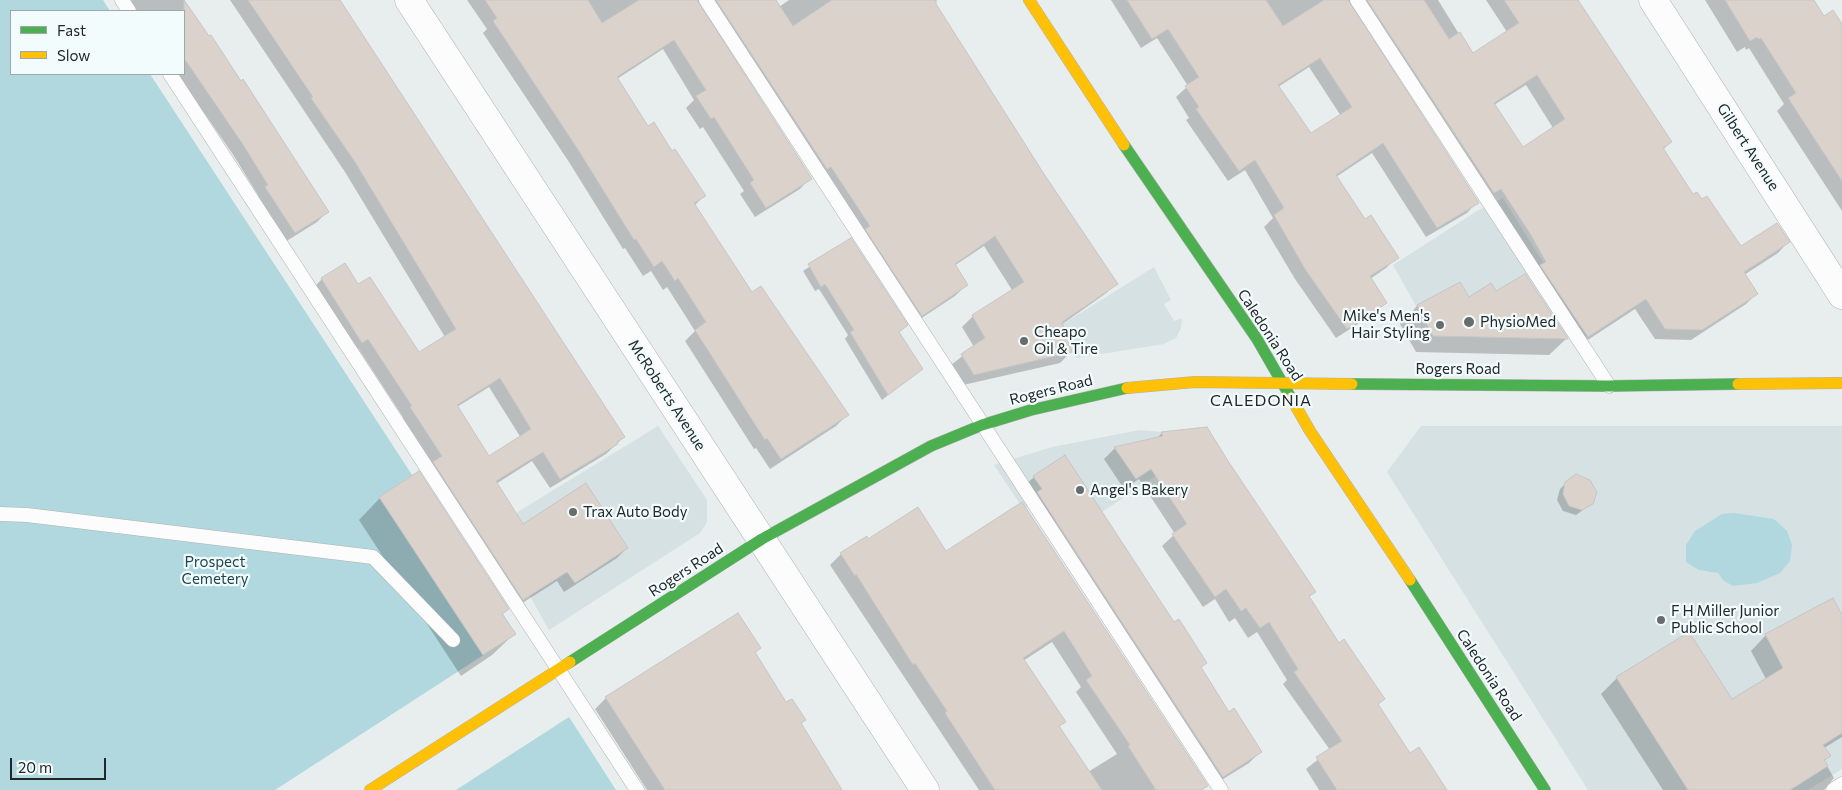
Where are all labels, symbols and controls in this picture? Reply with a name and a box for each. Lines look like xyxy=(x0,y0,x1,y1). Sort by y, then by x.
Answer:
legend xyxy=(10,10,185,75)
text: Fast xyxy=(57,21,86,39)
text: Slow xyxy=(57,46,90,64)
street label: Gilbert Avenue xyxy=(1713,100,1783,194)
street label: Caledonia Road xyxy=(1234,286,1306,384)
place label: Mike's Men's Hair Styling xyxy=(1343,307,1430,342)
place label: PhysioMed xyxy=(1480,313,1556,331)
marker: PhysioMed xyxy=(1462,315,1476,329)
marker: Mike's Men's Hair Styling xyxy=(1434,319,1446,331)
place label: Cheapo Oil & Tire xyxy=(1034,323,1098,358)
marker: Cheapo Oil & Tire xyxy=(1018,335,1030,347)
street label: McRoberts Avenue xyxy=(624,336,710,454)
street label: Rogers Road xyxy=(1416,360,1500,378)
street label: Rogers Road xyxy=(1008,371,1094,409)
district label: CALEDONIA xyxy=(1209,391,1313,411)
place label: Angel's Bakery xyxy=(1090,481,1188,499)
marker: Angel's Bakery xyxy=(1074,484,1086,496)
place label: Trax Auto Body xyxy=(583,503,687,521)
marker: Trax Auto Body xyxy=(567,506,579,518)
street label: Rogers Road xyxy=(646,539,726,601)
park label: Prospect Cemetery xyxy=(182,553,248,588)
place label: F H Miller Junior Public School xyxy=(1671,602,1779,637)
marker: F H Miller Junior Public School xyxy=(1655,614,1667,626)
street label: Caledonia Road xyxy=(1453,626,1525,724)
scale bar xyxy=(12,748,109,780)
text: 20 m xyxy=(18,758,52,776)

